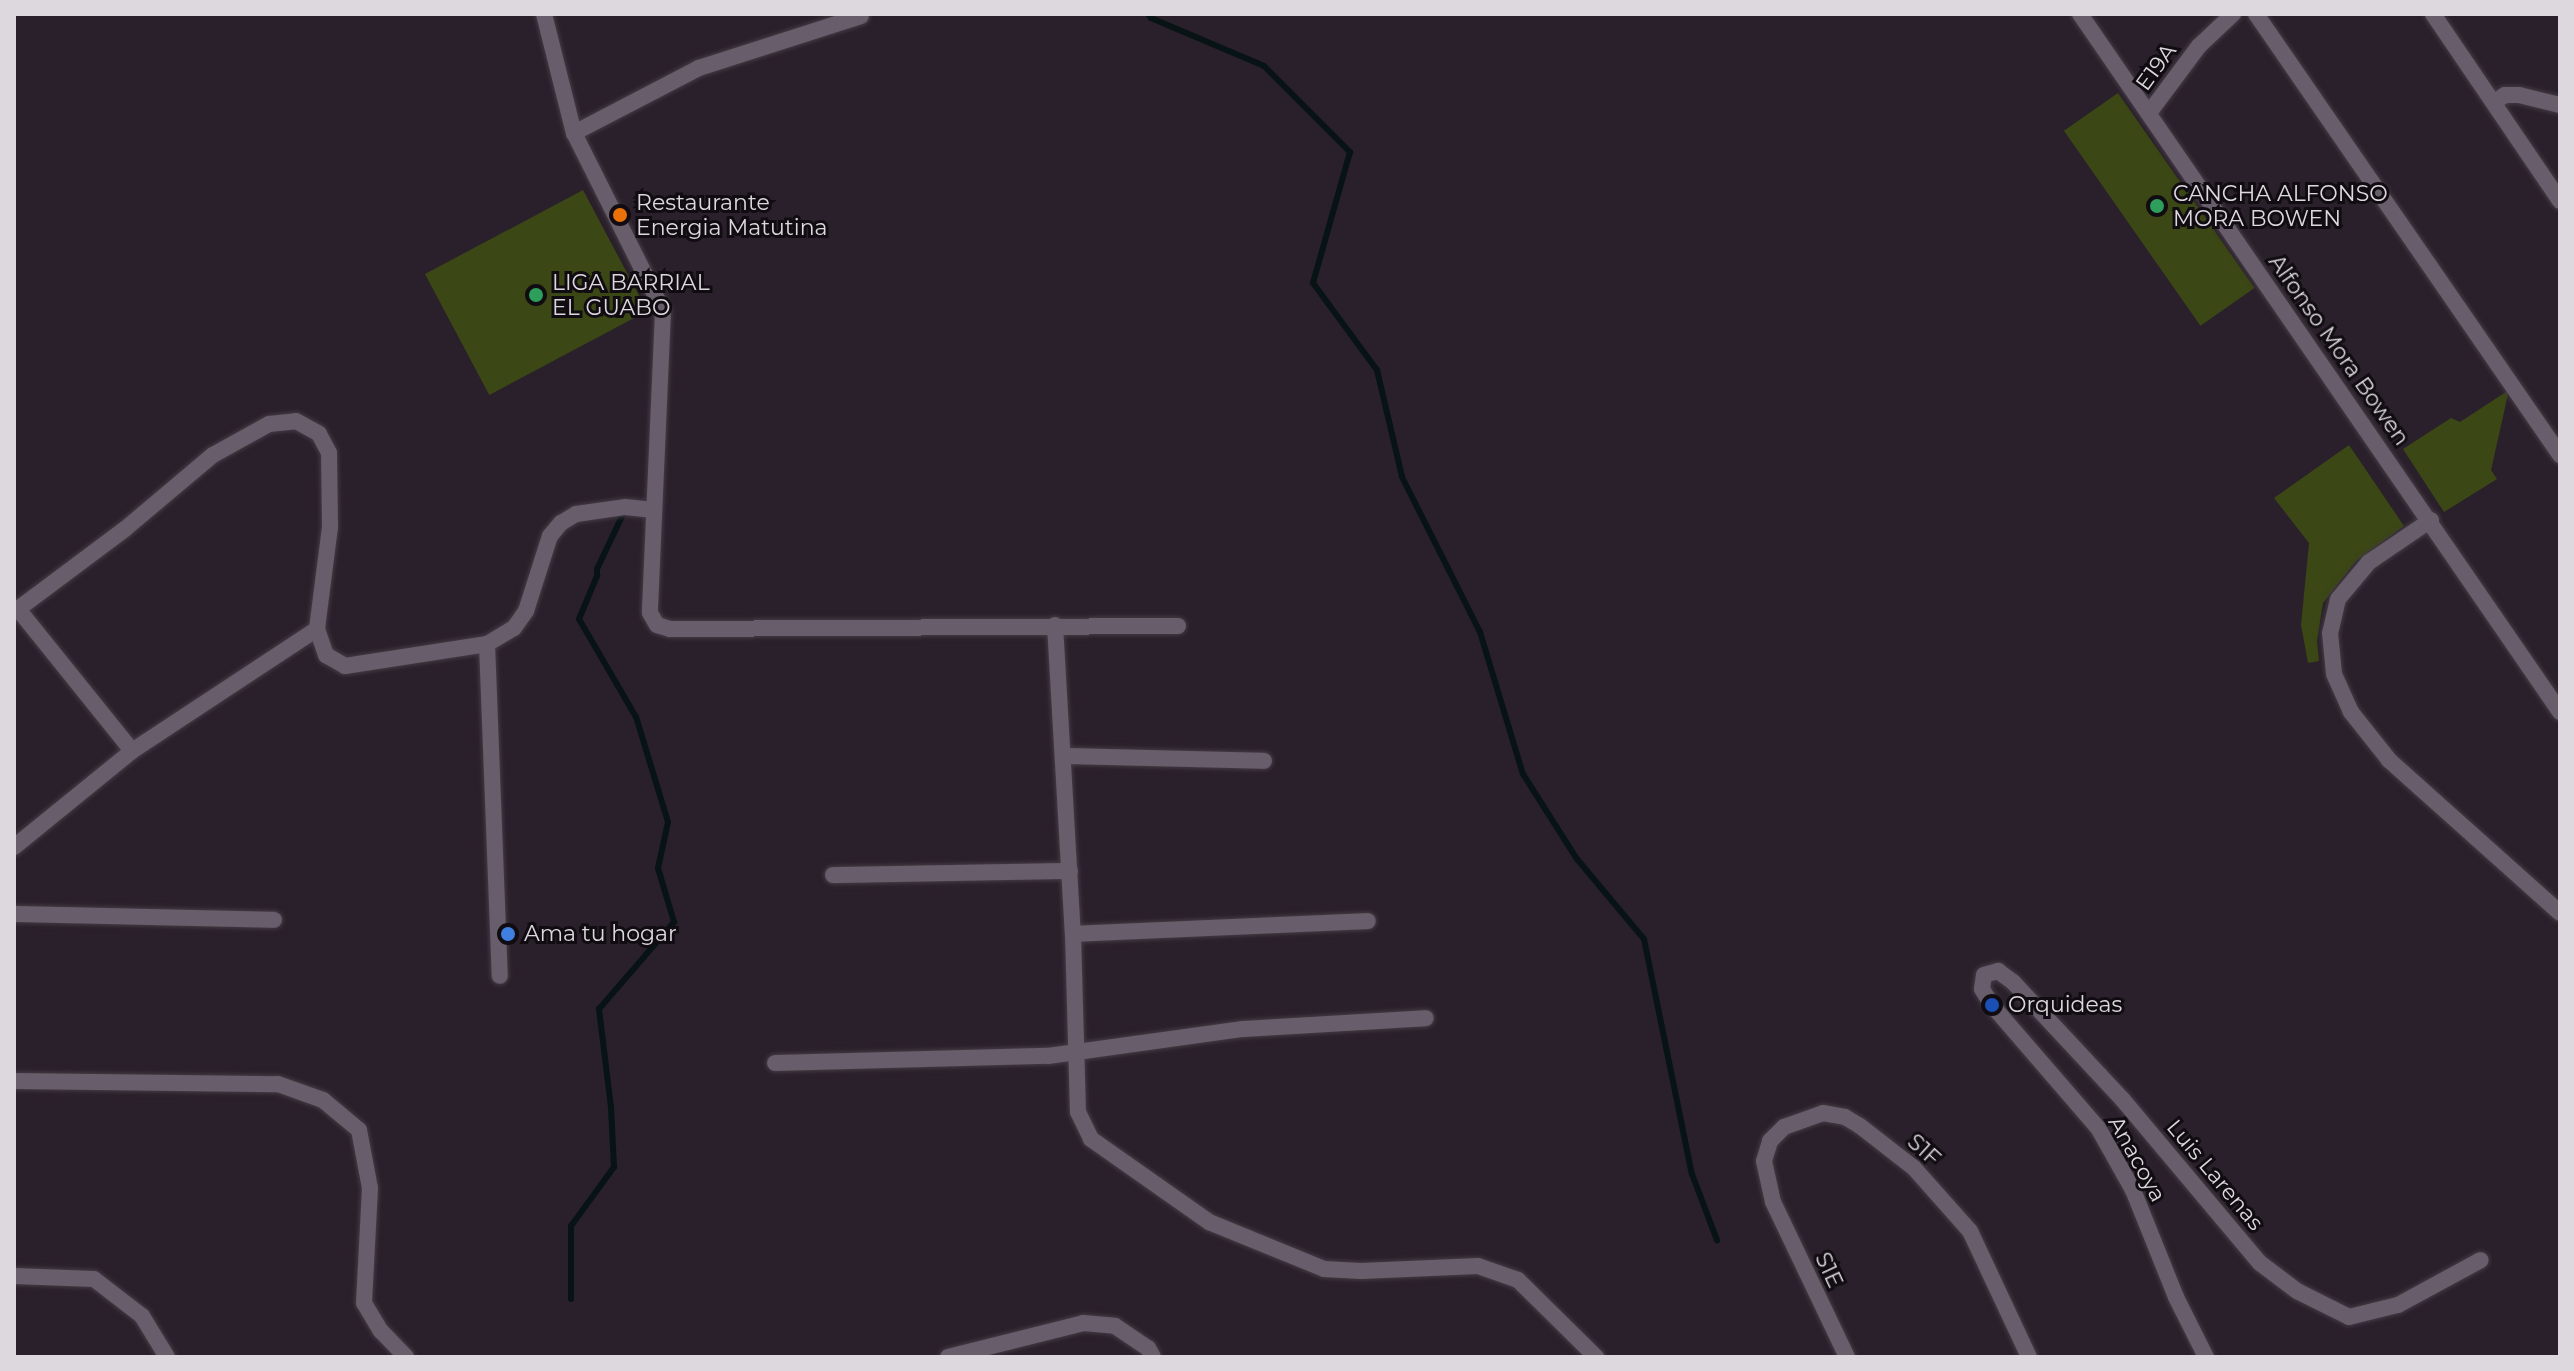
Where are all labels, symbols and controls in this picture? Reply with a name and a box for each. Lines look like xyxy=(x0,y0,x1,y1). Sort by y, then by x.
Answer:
street label: E19A xyxy=(2130,38,2182,96)
place label: CANCHA ALFONSO MORA BOWEN xyxy=(2173,180,2388,232)
place label: Restaurante Energia Matutina xyxy=(636,189,828,240)
marker: CANCHA ALFONSO MORA BOWEN xyxy=(2148,197,2166,215)
marker: Restaurante Energia Matutina xyxy=(611,206,629,224)
street label: Alfonso Mora Bowen xyxy=(2263,250,2415,450)
place label: LIGA BARRIAL EL GUABO xyxy=(552,269,710,320)
marker: LIGA BARRIAL EL GUABO xyxy=(527,286,545,304)
place label: Ama tu hogar xyxy=(524,921,677,947)
marker: Ama tu hogar xyxy=(499,925,517,943)
place label: Orquideas xyxy=(2008,992,2122,1018)
marker: Orquideas xyxy=(1983,996,2001,1014)
street label: Anacoya xyxy=(2103,1112,2171,1206)
street label: Luis Larenas xyxy=(2161,1114,2269,1236)
street label: S1F xyxy=(1902,1128,1946,1172)
street label: S1E xyxy=(1809,1248,1849,1292)

